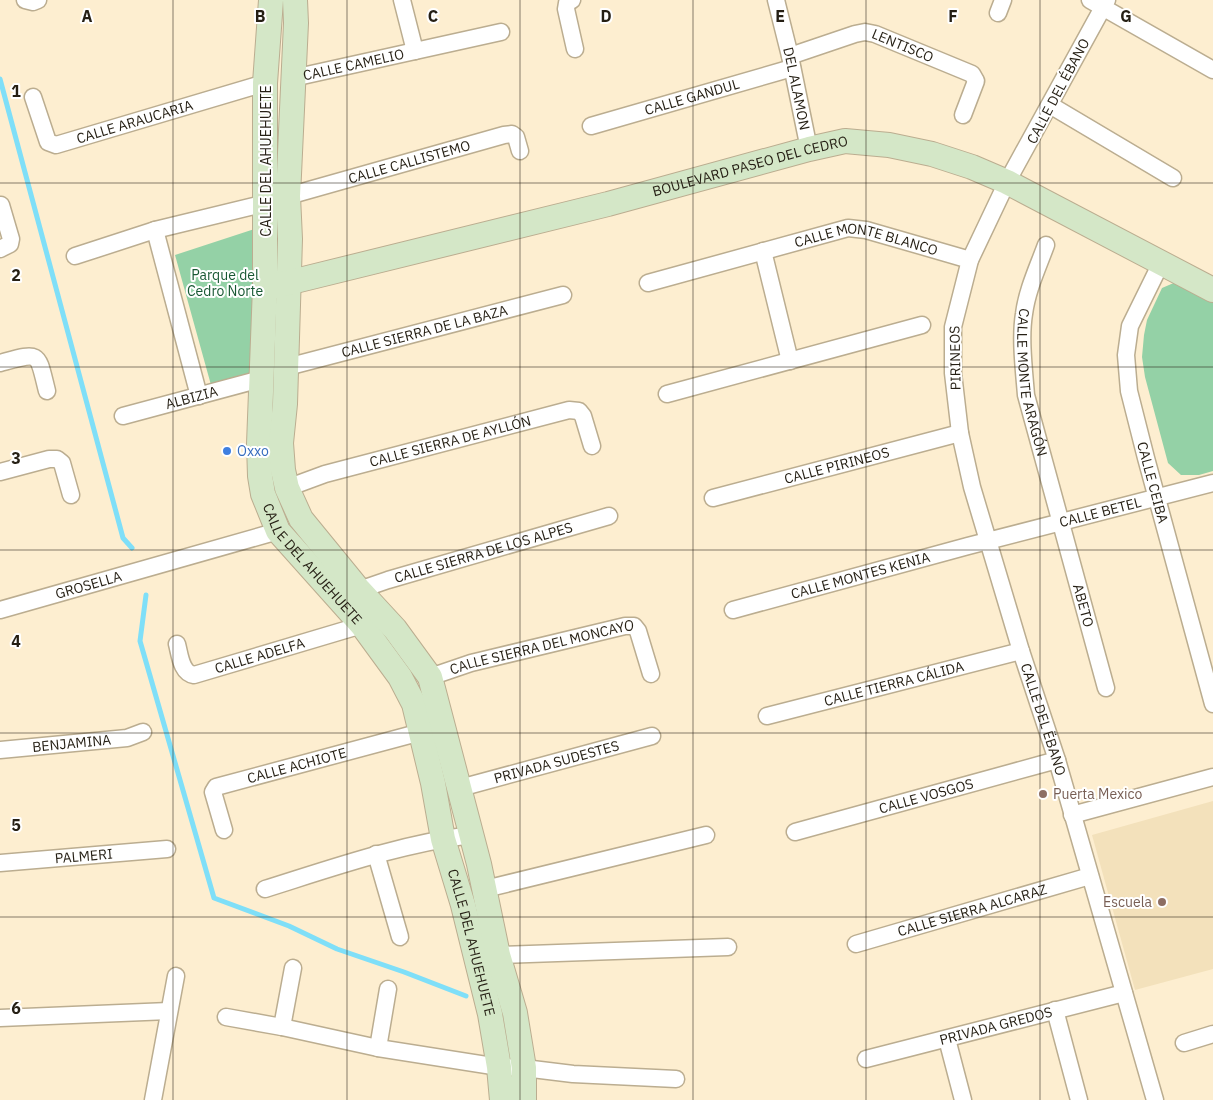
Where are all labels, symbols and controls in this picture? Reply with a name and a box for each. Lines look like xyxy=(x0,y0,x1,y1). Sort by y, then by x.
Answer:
text: A xyxy=(82,6,93,26)
text: B xyxy=(255,6,266,26)
text: C xyxy=(428,6,438,26)
text: D xyxy=(600,6,612,26)
text: E xyxy=(775,6,785,26)
text: F xyxy=(948,6,958,26)
text: G xyxy=(1120,6,1132,26)
street label: LENTISCO xyxy=(869,25,936,66)
street label: CALLE DEL ÉBANO xyxy=(1022,35,1093,147)
street label: CALLE CAMELIO xyxy=(301,45,406,85)
street label: DEL ALAMON xyxy=(779,45,814,132)
street label: CALLE GANDUL xyxy=(642,75,741,119)
text: 1 xyxy=(11,81,21,101)
street label: CALLE DEL AHUEHUETE xyxy=(257,85,275,237)
street label: CALLE ARAUCARIA xyxy=(74,96,195,147)
street label: BOULEVARD PASEO DEL CEDRO xyxy=(650,132,850,200)
street label: CALLE CALLISTEMO xyxy=(346,136,472,188)
street label: CALLE MONTE BLANCO xyxy=(792,219,940,259)
text: 2 xyxy=(11,265,21,285)
park label: Parque del Cedro Norte xyxy=(187,266,263,300)
street label: CALLE SIERRA DE LA BAZA xyxy=(339,301,509,361)
street label: CALLE MONTE ARAGÓN xyxy=(1013,307,1051,458)
street label: PIRINEOS xyxy=(945,325,965,391)
street label: ALBIZIA xyxy=(163,382,220,413)
street label: CALLE SIERRA DE AYLLÓN xyxy=(368,411,533,471)
street label: CALLE CEIBA xyxy=(1133,440,1172,525)
place label: Oxxo xyxy=(237,442,269,460)
street label: CALLE PIRINEOS xyxy=(782,443,891,488)
marker: Oxxo xyxy=(221,445,233,457)
text: 3 xyxy=(11,448,21,468)
street label: CALLE BETEL xyxy=(1057,493,1143,531)
street label: CALLE DEL AHUEHUETE xyxy=(259,501,366,628)
street label: CALLE SIERRA DE LOS ALPES xyxy=(392,518,575,587)
street label: CALLE MONTES KENIA xyxy=(789,548,932,603)
street label: GROSELLA xyxy=(53,567,124,603)
street label: ABETO xyxy=(1069,582,1098,629)
street label: CALLE SIERRA DEL MONCAYO xyxy=(447,617,634,679)
text: 4 xyxy=(11,631,21,651)
street label: CALLE ADELFA xyxy=(212,634,307,677)
street label: CALLE TIERRA CÁLIDA xyxy=(822,657,966,710)
street label: CALLE DEL ËBANO xyxy=(1017,661,1070,778)
street label: BENJAMINA xyxy=(31,731,112,756)
street label: PRIVADA SUDESTES xyxy=(492,736,621,787)
street label: CALLE ACHIOTE xyxy=(245,743,348,787)
street label: CALLE VOSGOS xyxy=(877,774,975,818)
place label: Puerta Mexico xyxy=(1053,785,1142,803)
marker: Puerta Mexico xyxy=(1037,788,1049,800)
text: 5 xyxy=(11,815,21,835)
street label: PALMERI xyxy=(54,845,113,867)
street label: CALLE DEL AHUEHUETE xyxy=(444,867,499,1018)
street label: CALLE SIERRA ALCARAZ xyxy=(895,880,1049,940)
place label: Escuela xyxy=(1103,893,1153,911)
marker: Escuela xyxy=(1156,896,1168,908)
text: 6 xyxy=(11,998,21,1018)
street label: PRIVADA GREDOS xyxy=(937,1003,1054,1049)

